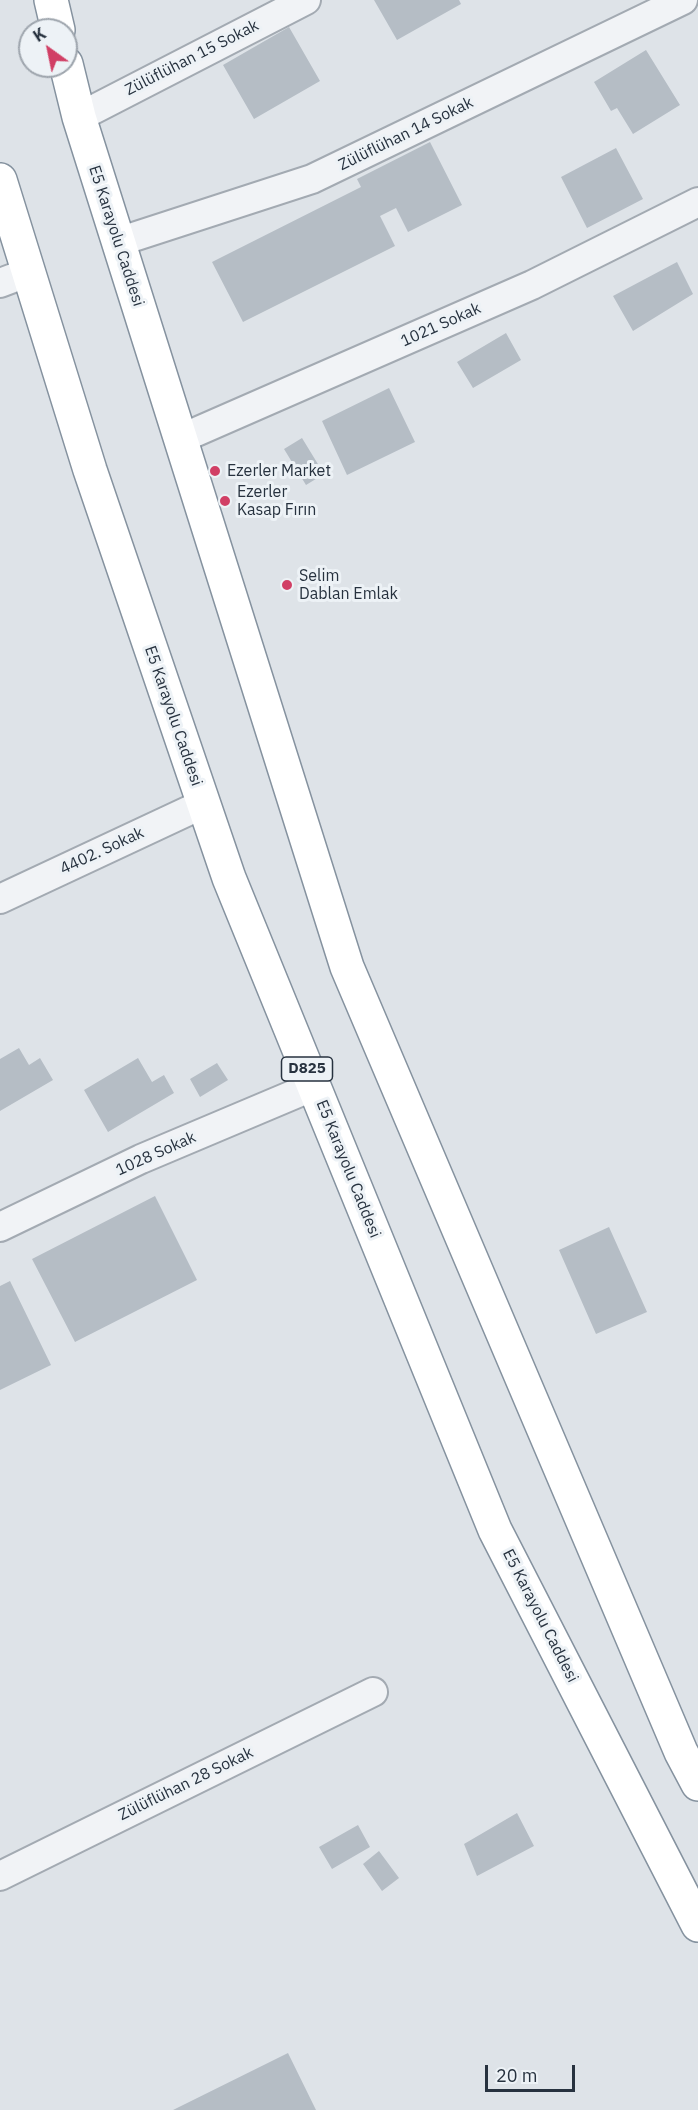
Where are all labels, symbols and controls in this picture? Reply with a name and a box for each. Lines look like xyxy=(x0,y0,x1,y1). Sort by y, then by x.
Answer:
street label: Zülüflühan 15 Sokak xyxy=(122,16,262,100)
north arrow xyxy=(18,18,78,78)
text: K xyxy=(29,23,49,46)
street label: Zülüflühan 14 Sokak xyxy=(336,93,476,175)
street label: E5 Karayolu Caddesi xyxy=(84,163,148,309)
street label: 1021 Sokak xyxy=(398,299,484,351)
place label: Ezerler Market xyxy=(227,461,331,481)
marker: Ezerler Market xyxy=(208,464,222,478)
place label: Ezerler Kasap Fırın xyxy=(237,482,316,520)
marker: Ezerler Kasap Fırın xyxy=(218,494,232,508)
place label: Selim Dablan Emlak xyxy=(299,566,398,604)
marker: Selim Dablan Emlak xyxy=(280,578,294,592)
street label: E5 Karayolu Caddesi xyxy=(140,643,206,789)
street label: 4402. Sokak xyxy=(57,823,147,879)
road number: D825 xyxy=(282,1057,332,1081)
street label: E5 Karayolu Caddesi xyxy=(312,1097,384,1241)
street label: 1028 Sokak xyxy=(113,1128,199,1180)
street label: E5 Karayolu Caddesi xyxy=(498,1546,582,1686)
street label: Zülüflühan 28 Sokak xyxy=(116,1743,256,1825)
scale bar xyxy=(488,2053,578,2091)
text: 20 m xyxy=(496,2064,538,2087)

